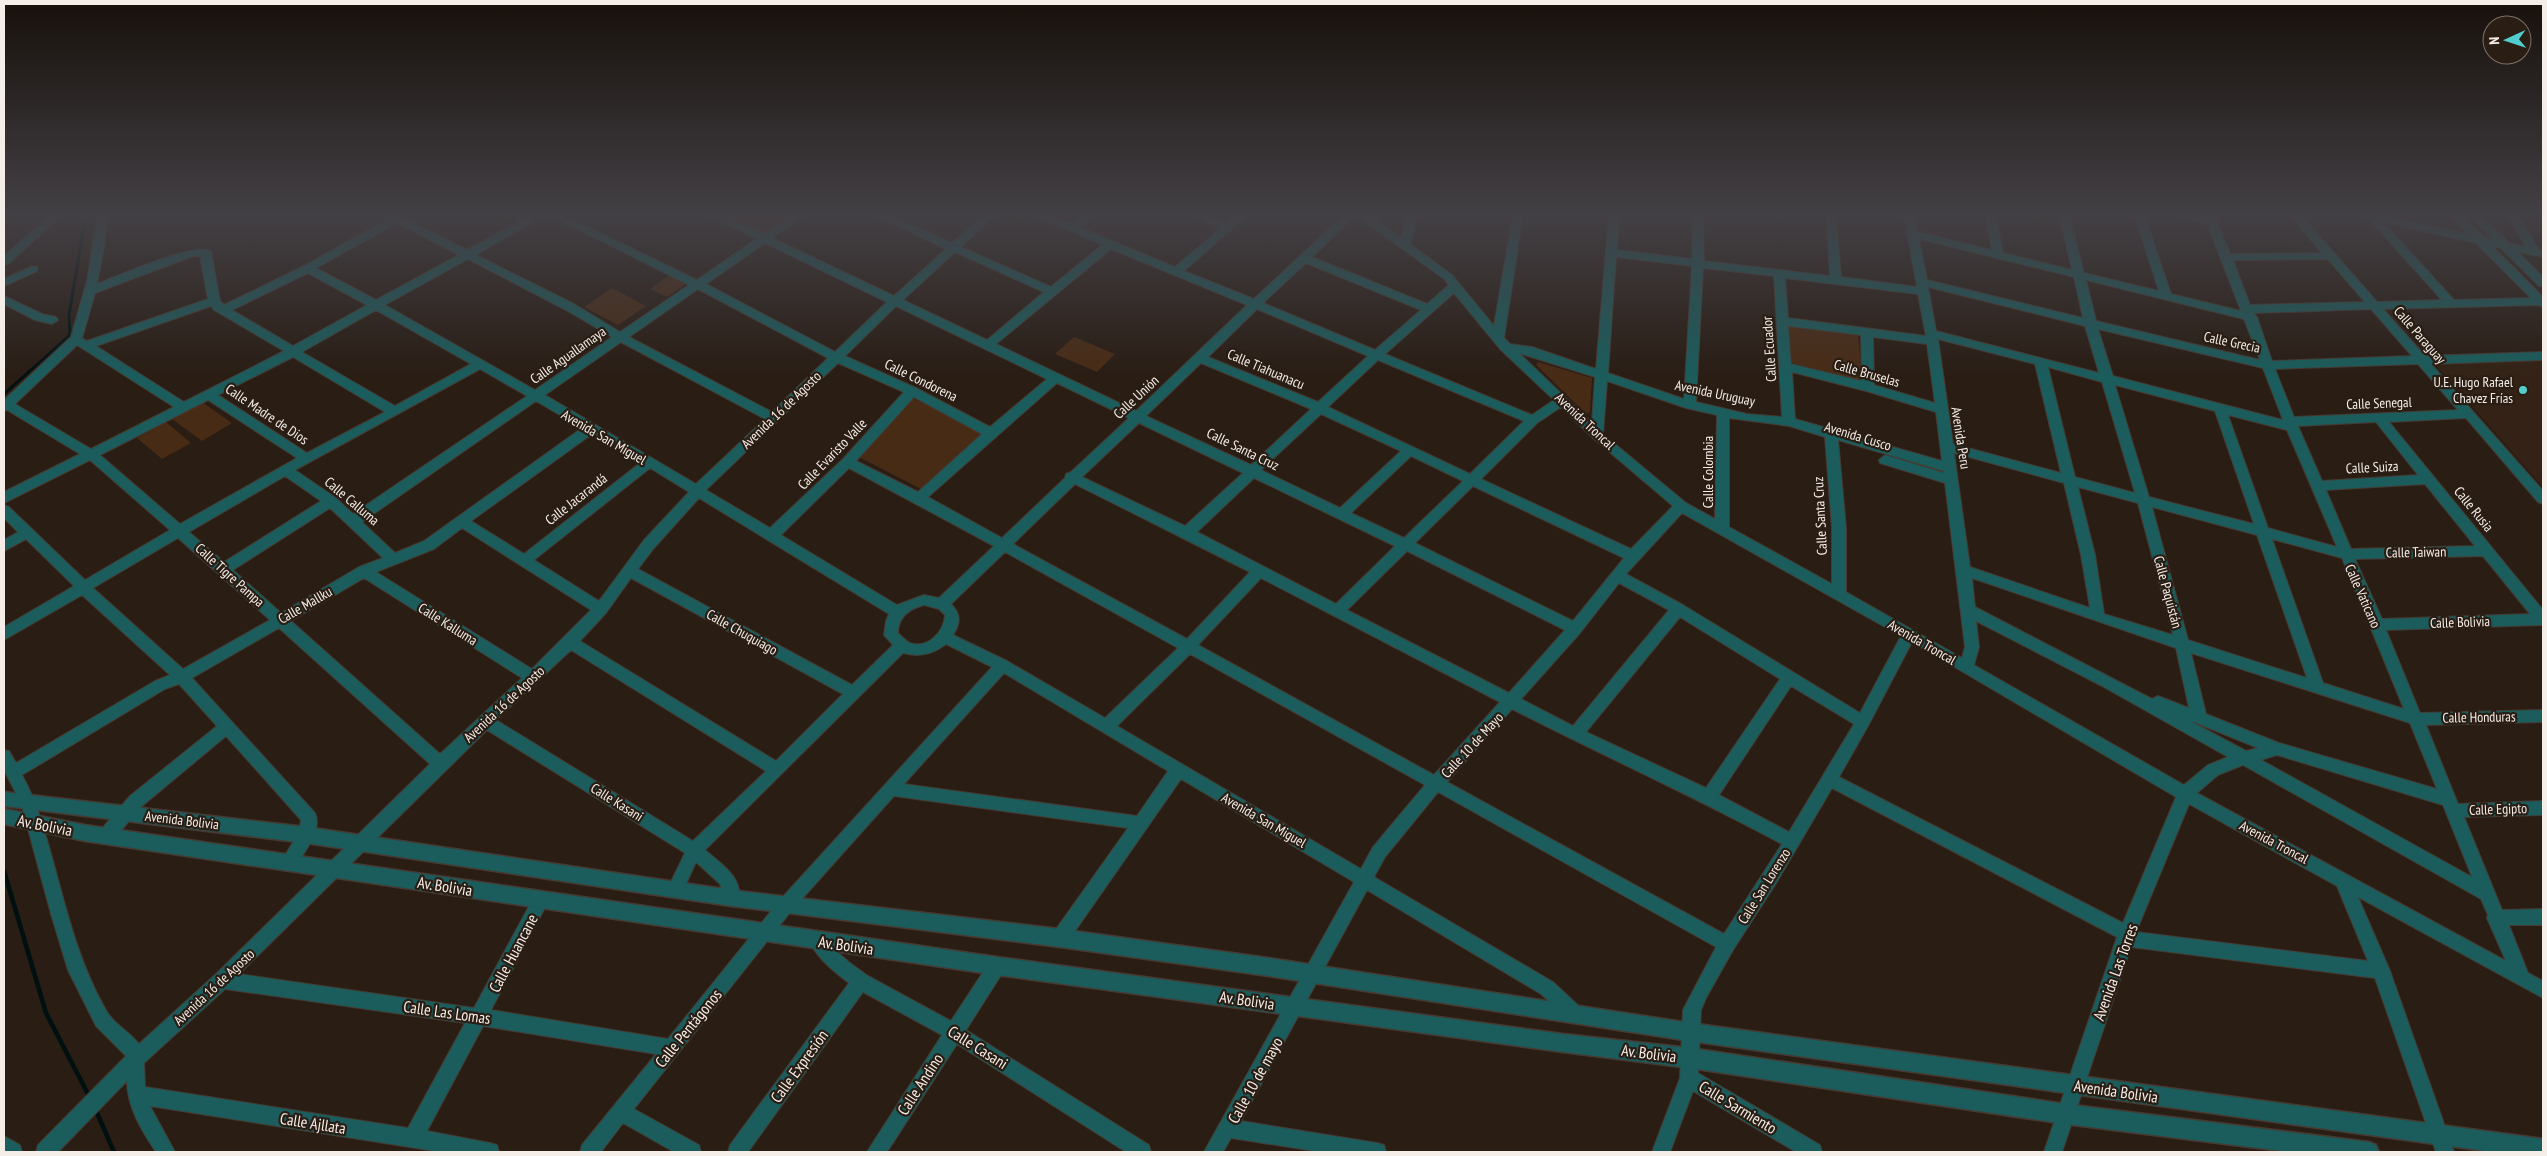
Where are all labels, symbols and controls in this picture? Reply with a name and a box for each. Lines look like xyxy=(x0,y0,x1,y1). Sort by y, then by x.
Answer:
north arrow xyxy=(2482,15,2532,65)
text: N xyxy=(2485,36,2503,45)
street label: Calle Paraguay xyxy=(2390,302,2451,368)
street label: Calle Ecuador xyxy=(1758,315,1780,382)
street label: Calle Aguallamaya xyxy=(527,322,609,388)
street label: Calle Grecia xyxy=(2202,327,2262,357)
street label: Calle Tiahuanacu xyxy=(1225,345,1307,393)
street label: Calle Condorena xyxy=(882,355,960,405)
street label: Calle Bruselas xyxy=(1832,355,1902,391)
street label: Avenida 16 de Agosto xyxy=(737,367,825,453)
street label: Calle Unión xyxy=(1109,371,1163,423)
place label: U.E. Hugo Rafael Chavez Frías xyxy=(2433,373,2514,407)
street label: Avenida Uruguay xyxy=(1673,376,1757,410)
street label: Calle Madre de Dios xyxy=(222,380,312,449)
marker: U.E. Hugo Rafael Chavez Frías xyxy=(2517,384,2529,396)
street label: Avenida Troncal xyxy=(1551,389,1619,454)
street label: Calle Senegal xyxy=(2346,393,2413,413)
street label: Avenida San Miguel xyxy=(558,405,650,469)
street label: Avenida Peru xyxy=(1947,406,1975,470)
street label: Calle Evaristo Valle xyxy=(794,415,871,493)
street label: Avenida Cusco xyxy=(1822,417,1894,455)
street label: Calle Santa Cruz xyxy=(1204,424,1282,474)
street label: Calle Colombia xyxy=(1699,436,1717,508)
street label: Calle Suiza xyxy=(2345,457,2399,477)
street label: Calle Jacarandá xyxy=(541,469,611,529)
street label: Calle Calluma xyxy=(321,473,383,529)
street label: Calle Santa Cruz xyxy=(1809,476,1831,556)
street label: Calle Rusia xyxy=(2450,483,2498,535)
street label: Calle Tigre Pampa xyxy=(192,539,268,611)
street label: Calle Taiwan xyxy=(2386,542,2446,562)
street label: Calle Paquistán xyxy=(2150,554,2186,630)
street label: Calle Vaticano xyxy=(2341,561,2385,631)
street label: Calle Mallku xyxy=(275,582,335,628)
street label: Calle Kalluma xyxy=(415,599,481,649)
street label: Calle Chuquiago xyxy=(703,605,781,659)
street label: Calle Bolivia xyxy=(2430,612,2490,632)
street label: Avenida Troncal xyxy=(1885,615,1960,669)
street label: Avenida 16 de Agosto xyxy=(460,662,548,746)
street label: Calle Honduras xyxy=(2442,707,2516,727)
street label: Calle 10 de Mayo xyxy=(1437,708,1507,782)
street label: Calle Kasani xyxy=(587,779,647,825)
street label: Avenida San Miguel xyxy=(1218,788,1310,852)
street label: Calle Egipto xyxy=(2469,799,2527,819)
street label: Avenida Bolivia xyxy=(144,807,220,833)
street label: Av. Bolivia xyxy=(16,810,74,840)
street label: Avenida Troncal xyxy=(2236,816,2312,868)
street label: Calle San Lorenzo xyxy=(1734,845,1794,927)
street label: Av. Bolivia xyxy=(416,872,474,900)
street label: Calle Huancane xyxy=(484,910,542,996)
street label: Avenida Las Torres xyxy=(2088,921,2142,1023)
street label: Av. Bolivia xyxy=(817,931,875,959)
street label: Avenida 16 de Agosto xyxy=(170,945,258,1029)
street label: Calle Pentágonos xyxy=(650,985,726,1071)
street label: Av. Bolivia xyxy=(1218,986,1276,1014)
street label: Calle Las Lomas xyxy=(402,996,492,1028)
street label: Calle Casani xyxy=(944,1021,1012,1073)
street label: Calle Expresión xyxy=(766,1026,832,1106)
street label: Calle 10 de mayo xyxy=(1223,1033,1287,1127)
street label: Av. Bolivia xyxy=(1620,1040,1678,1066)
street label: Calle Andino xyxy=(893,1049,947,1119)
street label: Avenida Bolivia xyxy=(2073,1075,2159,1107)
street label: Calle Sarmiento xyxy=(1695,1076,1781,1138)
street label: Calle Ajllata xyxy=(279,1108,347,1138)

